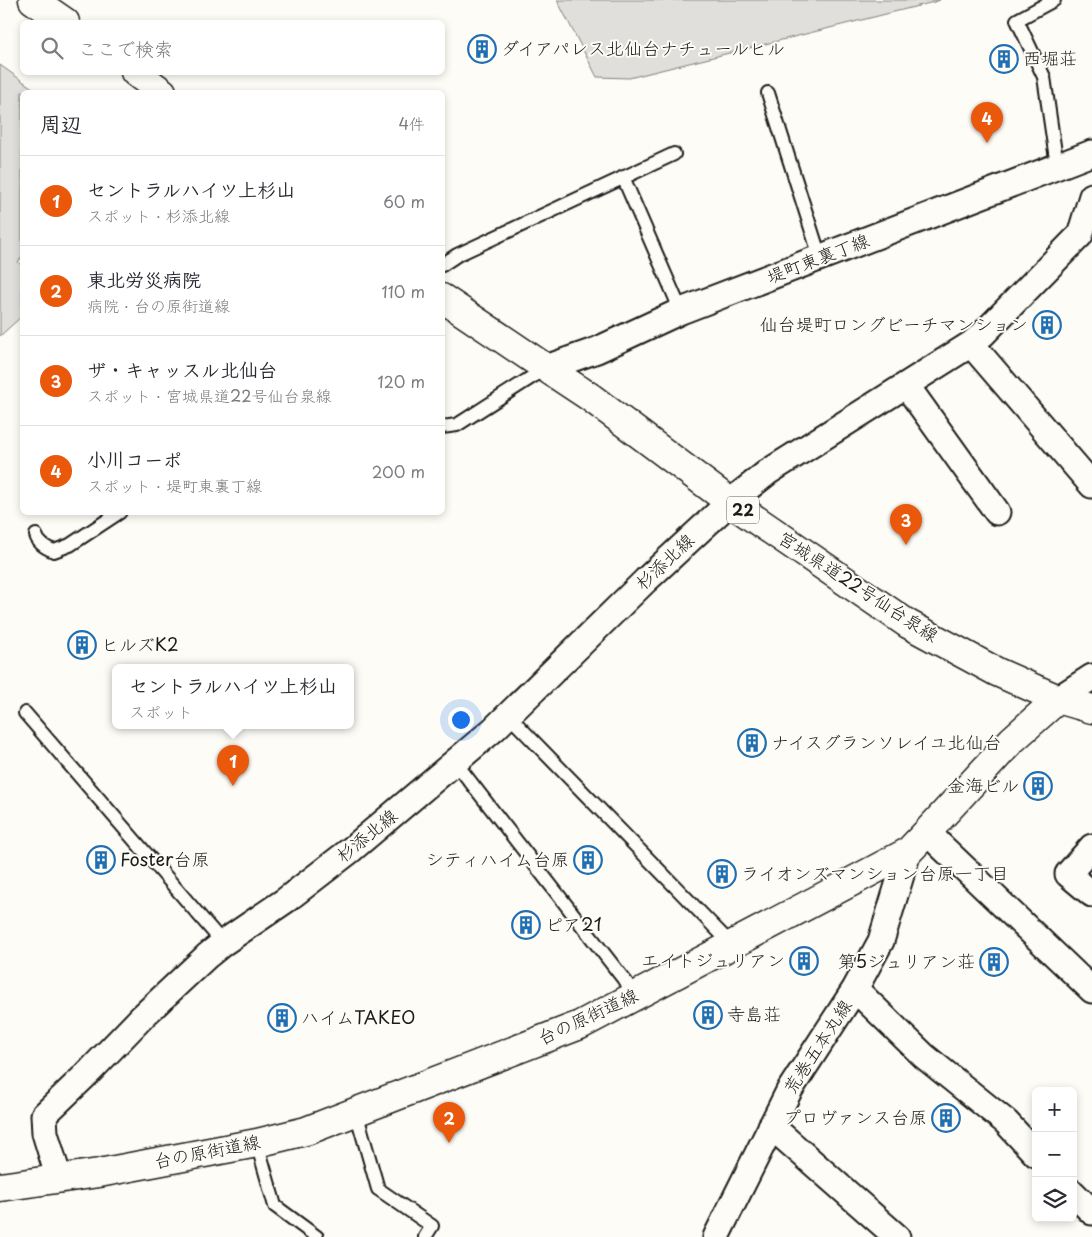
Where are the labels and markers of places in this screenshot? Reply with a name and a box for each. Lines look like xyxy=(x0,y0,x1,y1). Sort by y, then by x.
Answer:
building icon: ダイアパレス北仙台ナチュールヒル xyxy=(467,34,497,64)
place label: ダイアパレス北仙台ナチュールヒル xyxy=(501,34,785,61)
building icon: 西堀荘 xyxy=(989,44,1019,74)
place label: 西堀荘 xyxy=(1023,44,1077,71)
pin: 4 xyxy=(971,102,1003,143)
place label: 仙台堤町ロングビーチマンション xyxy=(760,310,1028,337)
building icon: 仙台堤町ロングビーチマンション xyxy=(1032,310,1062,340)
pin: 3 xyxy=(890,504,922,545)
building icon: ヒルズK2 xyxy=(67,630,97,660)
place label: ヒルズK2 xyxy=(101,630,179,657)
building icon: ナイスグランソレイユ北仙台 xyxy=(737,728,767,758)
place label: ナイスグランソレイユ北仙台 xyxy=(771,728,1001,755)
pin: 1 xyxy=(217,745,249,786)
place label: 金海ビル xyxy=(947,771,1019,798)
building icon: 金海ビル xyxy=(1023,771,1053,801)
building icon: Foster台原 xyxy=(86,845,116,875)
place label: Foster台原 xyxy=(120,845,209,872)
place label: シティハイム台原 xyxy=(426,845,569,872)
building icon: シティハイム台原 xyxy=(573,845,603,875)
building icon: ライオンズマンション台原一丁目 xyxy=(707,859,737,889)
place label: ライオンズマンション台原一丁目 xyxy=(741,859,1009,886)
building icon: ピア21 xyxy=(511,910,541,940)
place label: ピア21 xyxy=(545,910,602,937)
place label: エイトジュリアン xyxy=(641,946,785,973)
building icon: エイトジュリアン xyxy=(789,946,819,976)
place label: 第5ジュリアン荘 xyxy=(837,947,975,974)
building icon: 第5ジュリアン荘 xyxy=(979,947,1009,977)
building icon: 寺島荘 xyxy=(693,1000,723,1030)
place label: 寺島荘 xyxy=(727,1000,781,1027)
building icon: ハイムTAKEO xyxy=(267,1003,297,1033)
place label: ハイムTAKEO xyxy=(301,1003,416,1030)
pin: 2 xyxy=(433,1102,465,1143)
place label: プロヴァンス台原 xyxy=(783,1103,927,1130)
building icon: プロヴァンス台原 xyxy=(931,1103,961,1133)

